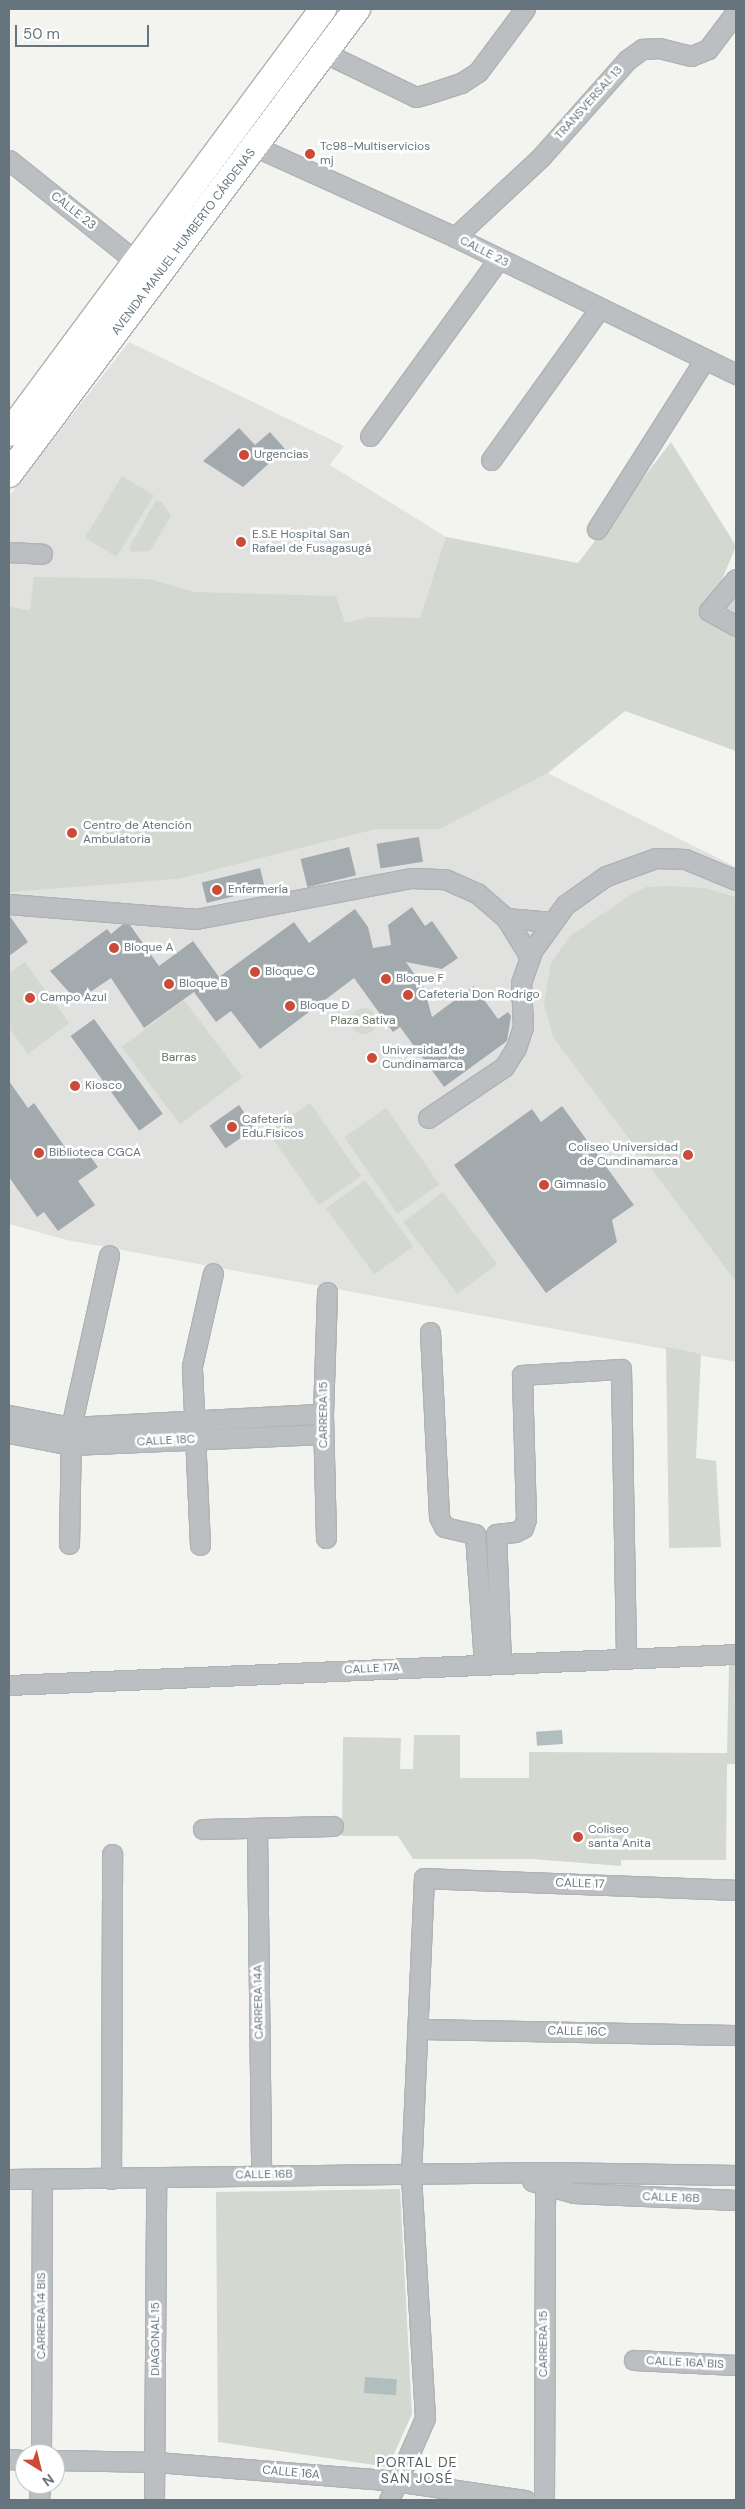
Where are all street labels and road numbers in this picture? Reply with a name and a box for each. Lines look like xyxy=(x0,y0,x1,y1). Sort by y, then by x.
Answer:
street label: TRANSVERSAL 13 xyxy=(552,63,626,143)
street label: AVENIDA MANUEL HUMBERTO CÁRDENAS xyxy=(109,146,259,338)
street label: CALLE 23 xyxy=(48,189,98,233)
street label: CALLE 23 xyxy=(457,234,511,270)
street label: CARRERA 15 xyxy=(317,1382,331,1448)
street label: CALLE 18C xyxy=(136,1432,196,1450)
street label: CALLE 17A xyxy=(344,1660,400,1678)
street label: CALLE 17 xyxy=(555,1876,605,1892)
street label: CARRERA 14A xyxy=(251,1965,267,2039)
street label: CALLE 16C xyxy=(547,2024,607,2040)
street label: CALLE 16B xyxy=(235,2167,293,2183)
street label: CALLE 16B xyxy=(642,2190,700,2206)
street label: CARRERA 14 BIS xyxy=(35,2273,49,2359)
street label: DIAGONAL 15 xyxy=(149,2302,163,2376)
street label: CARRERA 15 xyxy=(537,2311,551,2377)
street label: CALLE 16A BIS xyxy=(646,2354,724,2372)
street label: CALLE 16A xyxy=(262,2463,320,2483)

